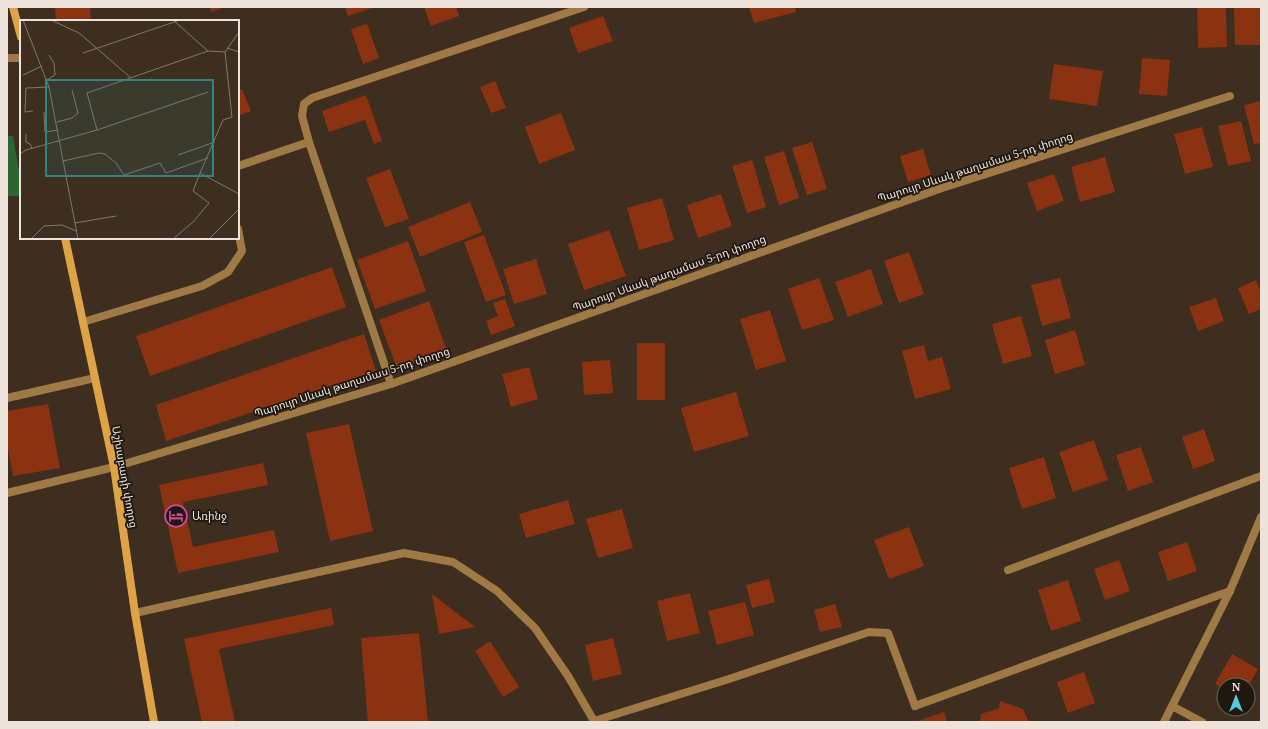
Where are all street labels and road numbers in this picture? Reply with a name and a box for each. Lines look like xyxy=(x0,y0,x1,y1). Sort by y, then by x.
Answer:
street label: Պարույր Սևակ թաղամաս 5-րդ փողոց xyxy=(875,128,1075,205)
street label: Պարույր Սևակ թաղամաս 5-րդ փողոց xyxy=(570,230,768,315)
street label: Պարույր Սևակ թաղամաս 5-րդ փողոց xyxy=(252,343,452,420)
street label: Աշխաբադի փողոց xyxy=(109,425,142,529)

